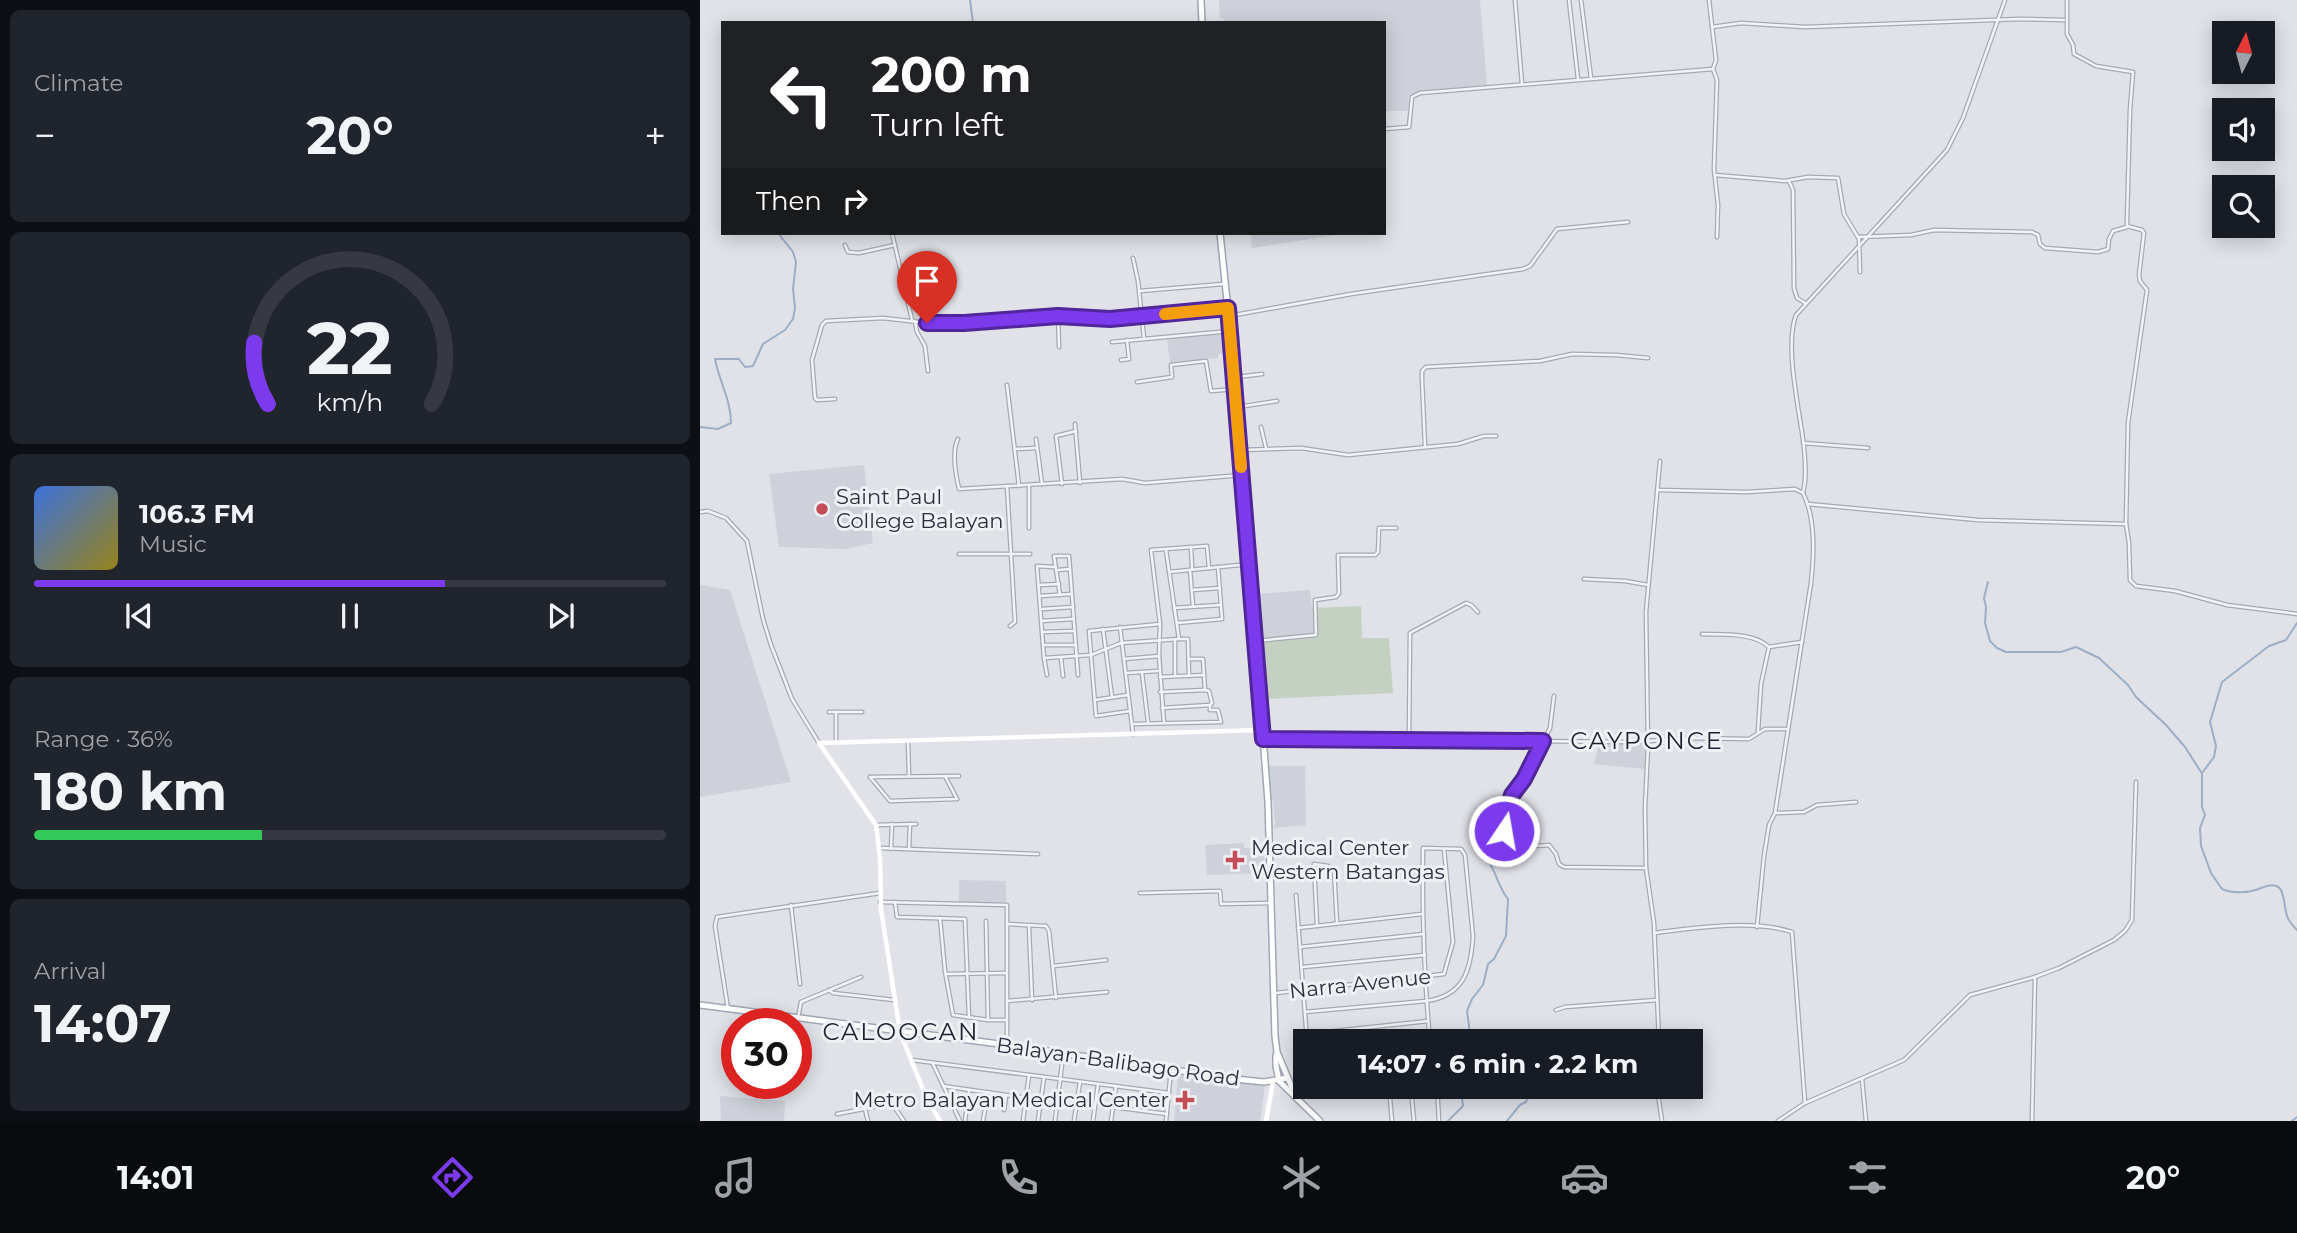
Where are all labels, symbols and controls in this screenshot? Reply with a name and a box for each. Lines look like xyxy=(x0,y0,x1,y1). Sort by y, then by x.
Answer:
north arrow xyxy=(2212,21,2275,84)
map controls xyxy=(2212,21,2275,238)
text: 200 m xyxy=(871,45,1032,104)
icon: left xyxy=(756,49,847,140)
text: Climate xyxy=(34,69,123,97)
button: sound xyxy=(2212,98,2275,161)
text: 20° xyxy=(306,104,394,167)
text: Turn left xyxy=(871,105,1005,144)
text: − xyxy=(34,112,56,159)
text: + xyxy=(644,112,666,159)
button: search xyxy=(2212,175,2275,238)
icon: right xyxy=(836,182,874,220)
text: Then xyxy=(756,185,822,217)
pin xyxy=(897,251,957,323)
icon: arrive xyxy=(908,262,946,300)
text: 22 xyxy=(307,305,393,393)
text: km/h xyxy=(317,387,383,417)
place label: Saint Paul College Balayan xyxy=(836,484,1004,533)
text: 106.3 FM xyxy=(139,498,255,530)
marker: Saint Paul College Balayan xyxy=(814,501,830,517)
text: Music xyxy=(139,530,207,558)
icon: previous xyxy=(120,597,158,635)
icon: pause xyxy=(331,597,369,635)
icon: next xyxy=(542,597,580,635)
text: Range · 36% xyxy=(34,725,173,753)
district label: CAYPONCE xyxy=(1570,726,1724,755)
text: 180 km xyxy=(34,760,227,823)
position arrow xyxy=(1467,794,1541,868)
place label: Medical Center Western Batangas xyxy=(1251,835,1445,884)
marker: Medical Center Western Batangas xyxy=(1225,850,1245,870)
text: Arrival xyxy=(34,957,107,985)
street label: Narra Avenue xyxy=(1288,964,1432,1003)
text: 14:07 xyxy=(34,992,172,1055)
speed limit sign: 30 xyxy=(721,1008,812,1099)
district label: CALOOCAN xyxy=(822,1017,980,1046)
street label: Balayan-Balibago Road xyxy=(995,1032,1241,1091)
text: 14:07 · 6 min · 2.2 km xyxy=(1358,1048,1638,1080)
place label: Metro Balayan Medical Center xyxy=(853,1087,1169,1112)
marker: Metro Balayan Medical Center xyxy=(1175,1090,1195,1110)
icon: directions xyxy=(428,1153,477,1202)
icon: music xyxy=(711,1153,760,1202)
icon: phone xyxy=(994,1153,1043,1202)
icon: climate xyxy=(1277,1153,1326,1202)
icon: car xyxy=(1560,1153,1609,1202)
icon: filters xyxy=(1843,1153,1892,1202)
text: 14:01 xyxy=(117,1158,194,1197)
text: 20° xyxy=(2126,1158,2180,1197)

